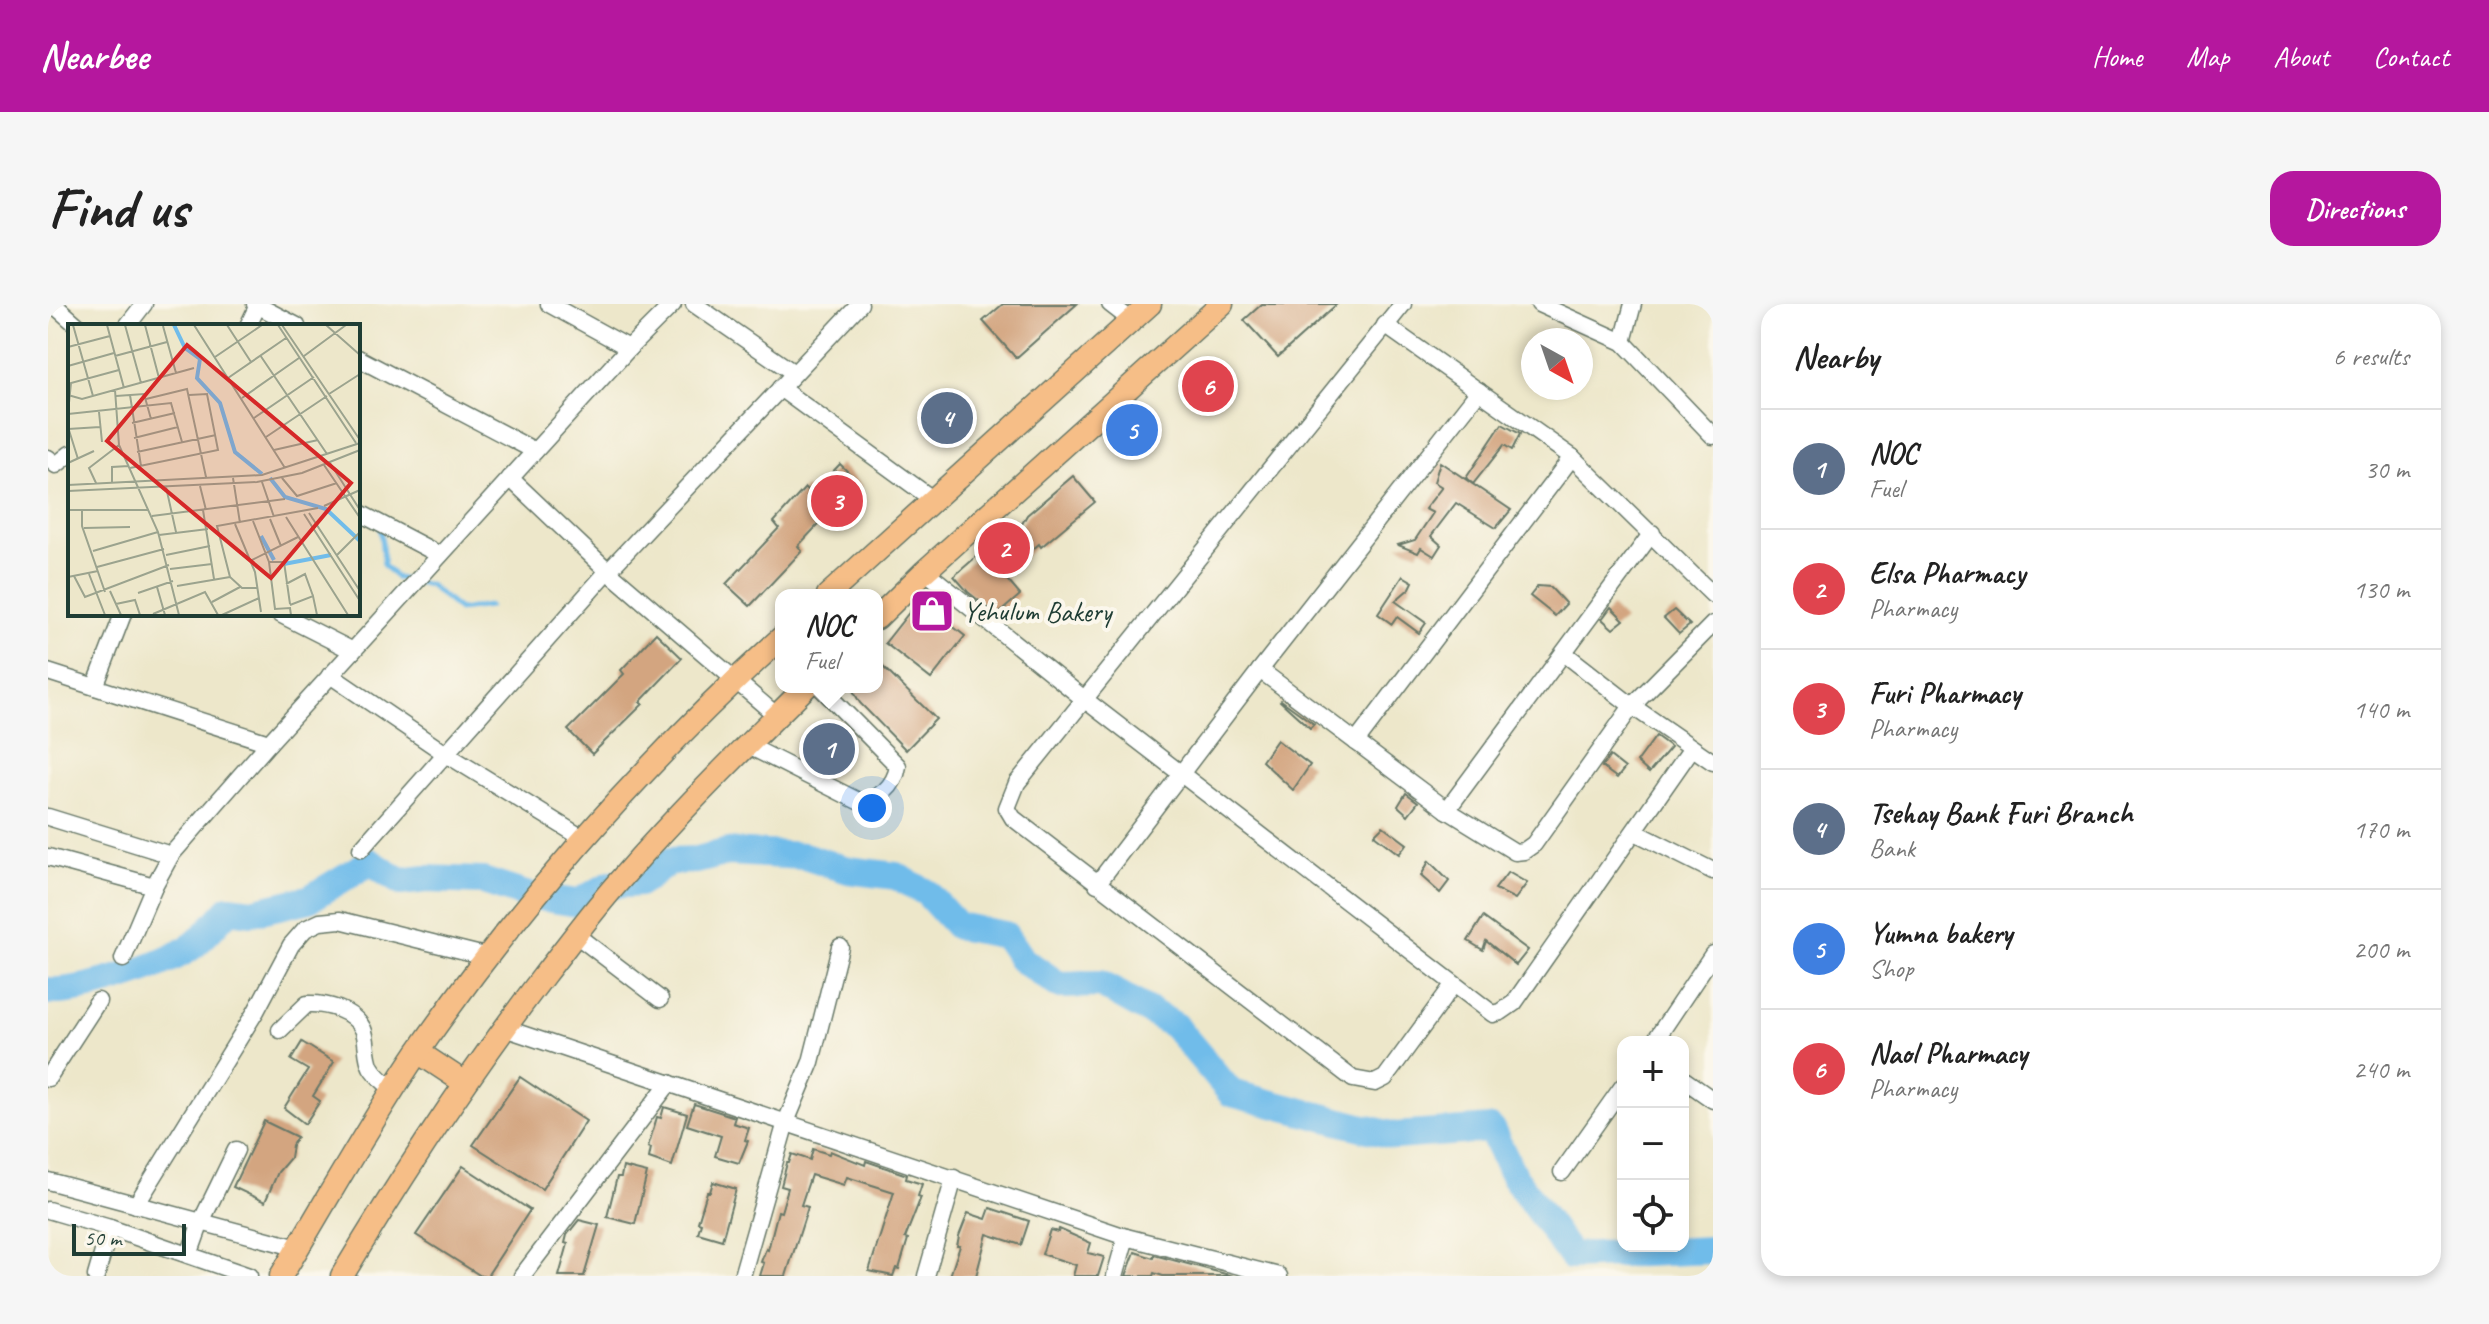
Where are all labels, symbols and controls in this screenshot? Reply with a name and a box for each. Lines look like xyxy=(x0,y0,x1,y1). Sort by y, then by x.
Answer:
text: Nearbee xyxy=(40,33,148,80)
text: Home xyxy=(2092,39,2142,74)
text: Map xyxy=(2186,39,2229,74)
text: About xyxy=(2273,39,2329,74)
text: Contact xyxy=(2373,39,2449,74)
button: Directions xyxy=(2270,171,2441,246)
text: Find us xyxy=(48,173,188,244)
inset map xyxy=(68,324,360,616)
north arrow xyxy=(1521,328,1593,400)
text: Nearby xyxy=(1793,335,1879,378)
text: 6 results xyxy=(2333,340,2409,373)
pin: 6 xyxy=(1182,356,1234,416)
pin: 4 xyxy=(921,388,973,448)
pin: 5 xyxy=(1106,400,1158,460)
text: NOC xyxy=(1869,434,1917,472)
text: 1 xyxy=(1813,453,1825,486)
text: 30 m xyxy=(2365,453,2409,486)
pin: 3 xyxy=(811,471,863,531)
text: Fuel xyxy=(1869,472,1903,505)
pin: 2 xyxy=(978,518,1030,578)
text: Elsa Pharmacy xyxy=(1869,554,2025,592)
text: 2 xyxy=(1813,573,1825,606)
text: 130 m xyxy=(2353,573,2409,606)
shop icon: Yehulum Bakery xyxy=(908,587,956,635)
popup xyxy=(775,589,883,693)
text: Pharmacy xyxy=(1869,592,1957,625)
place label: Yehulum Bakery xyxy=(963,594,1114,629)
text: NOC xyxy=(805,606,853,644)
text: Fuel xyxy=(805,644,839,677)
text: Furi Pharmacy xyxy=(1869,674,2021,712)
text: 3 xyxy=(1813,693,1825,726)
text: 140 m xyxy=(2353,693,2409,726)
text: Pharmacy xyxy=(1869,712,1957,745)
pin: 1 xyxy=(803,719,855,779)
your location xyxy=(852,788,892,828)
text: Tsehay Bank Furi Branch xyxy=(1869,794,2133,832)
text: 4 xyxy=(1813,813,1825,846)
text: 170 m xyxy=(2353,813,2409,846)
text: Bank xyxy=(1869,832,1915,865)
text: Yumna bakery xyxy=(1869,914,2012,952)
text: 5 xyxy=(1813,933,1825,966)
text: 200 m xyxy=(2353,933,2409,966)
text: Shop xyxy=(1869,952,1913,985)
text: Naol Pharmacy xyxy=(1869,1034,2027,1072)
map controls xyxy=(1617,1036,1689,1252)
button: + xyxy=(1617,1036,1689,1108)
text: 6 xyxy=(1813,1053,1825,1086)
text: 240 m xyxy=(2353,1053,2409,1086)
text: Pharmacy xyxy=(1869,1072,1957,1105)
button: − xyxy=(1617,1108,1689,1180)
button: locate xyxy=(1617,1180,1689,1252)
scale bar xyxy=(72,1220,186,1256)
text: 50 m xyxy=(84,1224,121,1252)

